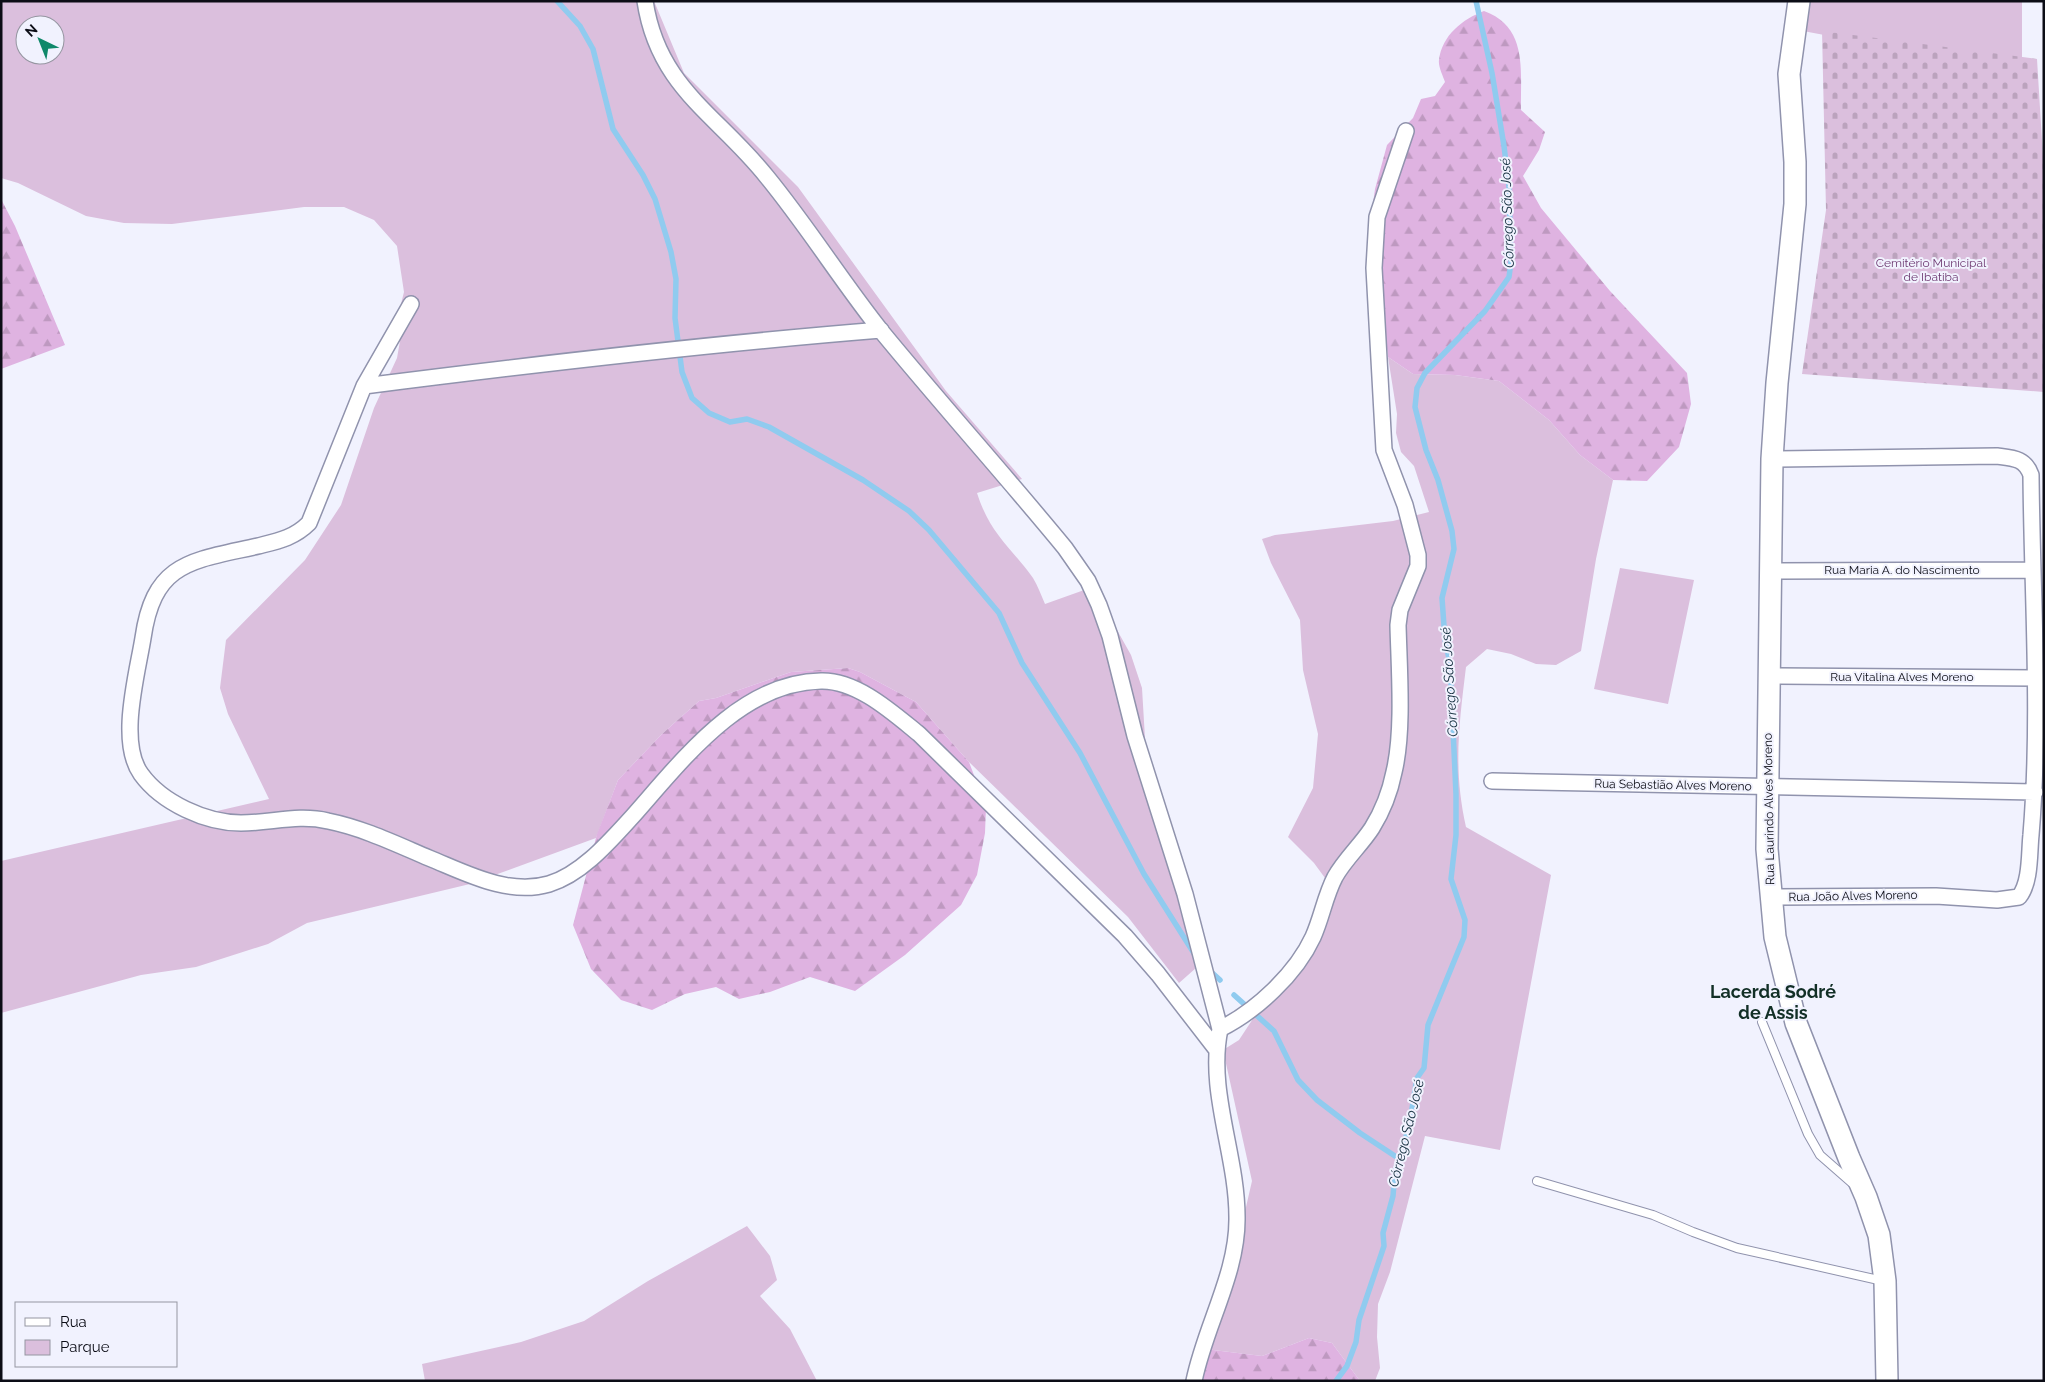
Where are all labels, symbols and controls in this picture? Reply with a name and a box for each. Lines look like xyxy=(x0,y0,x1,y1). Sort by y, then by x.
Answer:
north arrow xyxy=(15,15,65,65)
text: N xyxy=(22,21,40,40)
water label: Córrego São José xyxy=(1497,157,1517,268)
park label: Cemitério Municipal de Ibatiba xyxy=(1876,256,1987,284)
street label: Rua Maria A. do Nascimento xyxy=(1824,563,1980,577)
water label: Córrego São José xyxy=(1437,626,1461,737)
street label: Rua Vitalina Alves Moreno xyxy=(1830,670,1974,684)
street label: Rua Laurindo Alves Moreno xyxy=(1761,733,1777,885)
street label: Rua Sebastião Alves Moreno xyxy=(1594,777,1752,793)
street label: Rua João Alves Moreno xyxy=(1788,888,1918,904)
district label: Lacerda Sodré de Assis xyxy=(1710,981,1836,1023)
water label: Córrego São José xyxy=(1385,1077,1427,1188)
legend xyxy=(15,1302,178,1367)
text: Rua xyxy=(60,1313,87,1331)
text: Parque xyxy=(60,1338,110,1356)

